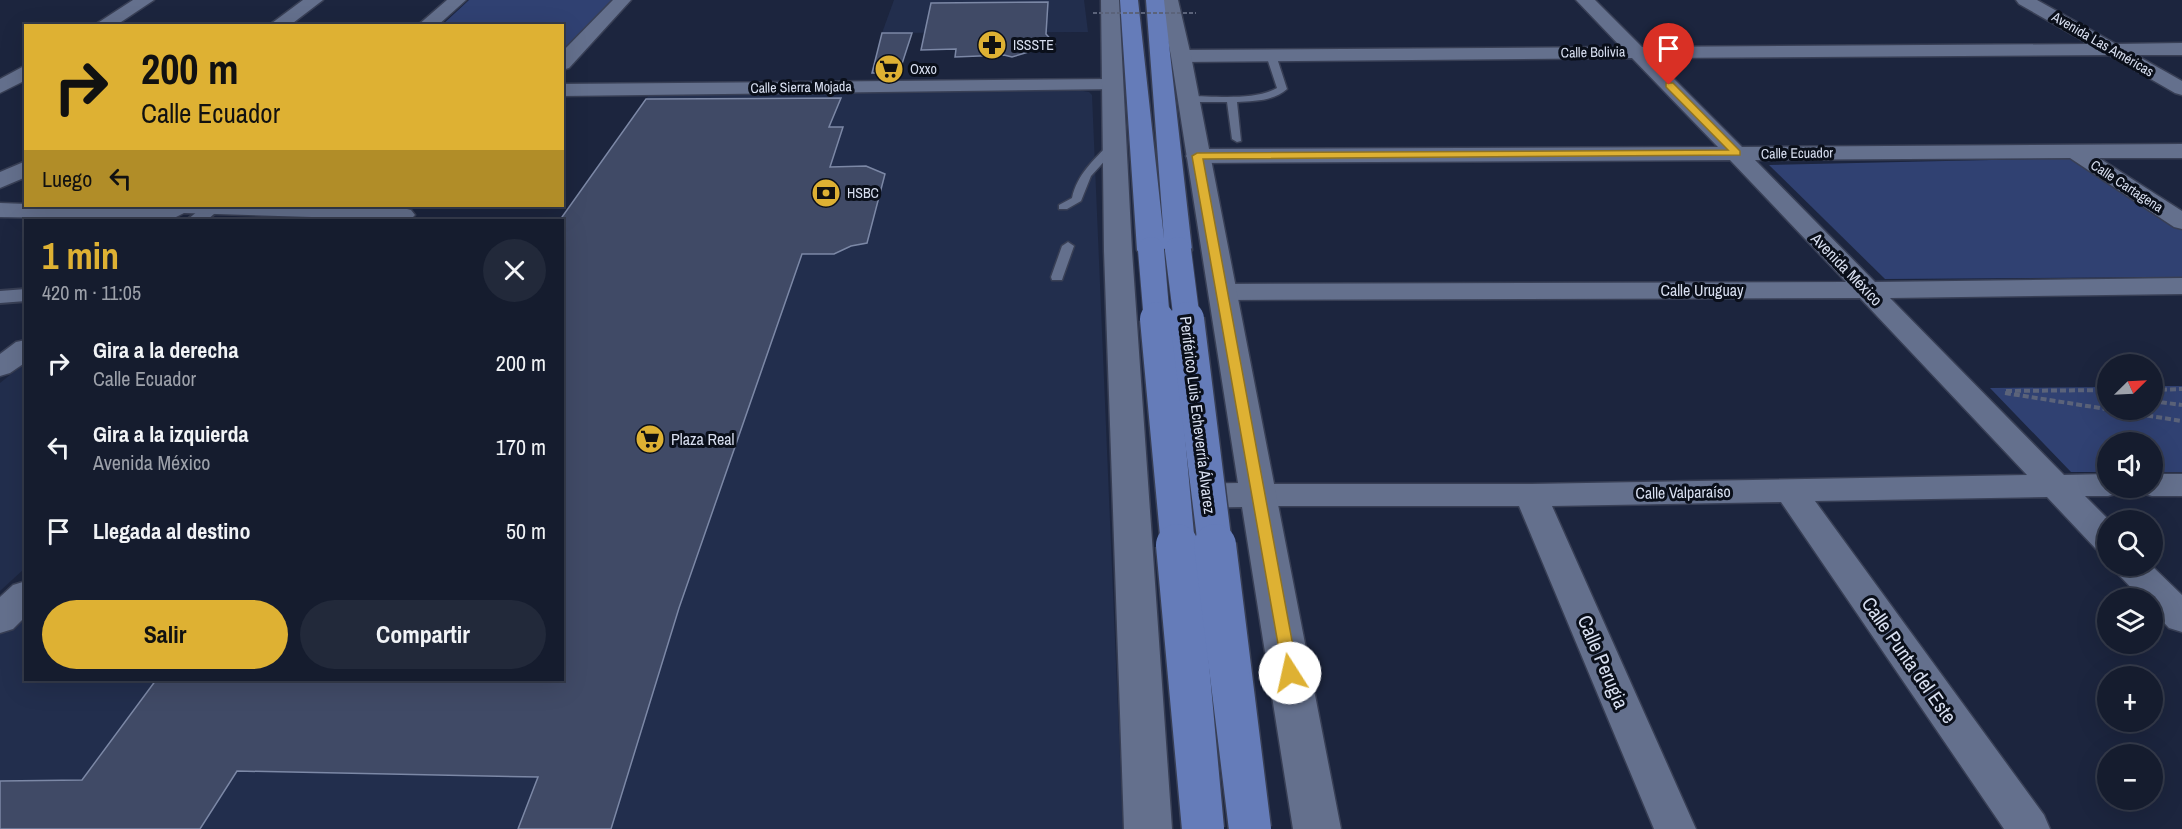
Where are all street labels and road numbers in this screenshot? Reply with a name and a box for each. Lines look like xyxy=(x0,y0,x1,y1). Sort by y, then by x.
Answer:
street label: Avenida Las Américas xyxy=(2048,7,2157,81)
street label: Calle Bolivia xyxy=(1561,42,1626,62)
street label: Calle Sierra Mojada xyxy=(750,77,852,97)
street label: Calle Ecuador xyxy=(1761,143,1833,163)
street label: Calle Cartagena xyxy=(2087,156,2167,216)
street label: Avenida México xyxy=(1806,227,1888,310)
street label: Calle Uruguay xyxy=(1660,279,1744,301)
street label: Periférico Luis Echeverría Álvarez xyxy=(1175,315,1221,516)
street label: Calle Valparaíso xyxy=(1635,480,1731,504)
street label: Calle Punta del Este xyxy=(1856,591,1963,728)
street label: Calle Perugia xyxy=(1572,611,1635,713)

